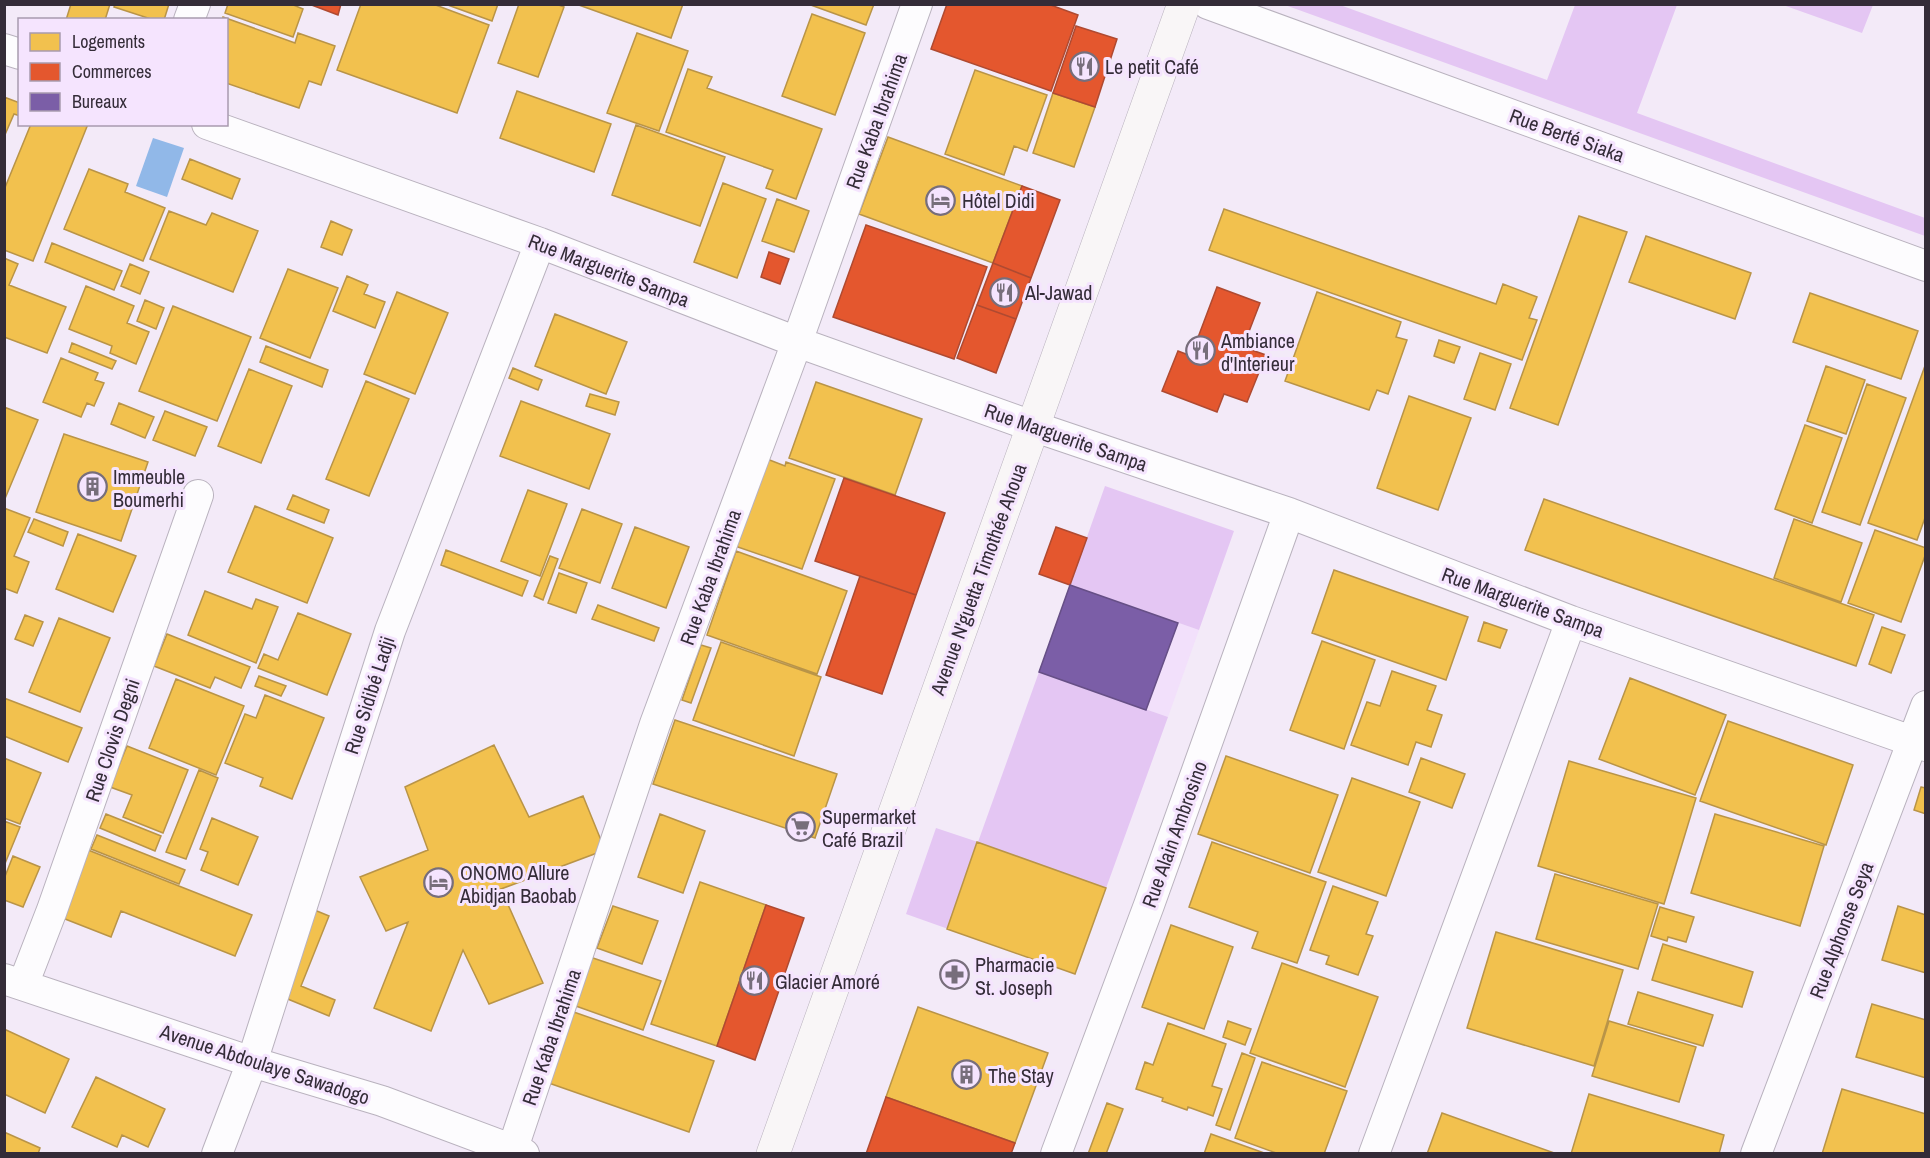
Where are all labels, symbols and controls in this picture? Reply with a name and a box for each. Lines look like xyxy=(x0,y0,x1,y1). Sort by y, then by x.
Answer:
legend xyxy=(18,18,228,126)
text: Logements xyxy=(72,29,145,54)
street label: Rue Kaba Ibrahima xyxy=(839,50,913,192)
restaurant icon: Le petit Café xyxy=(1068,50,1100,82)
place label: Le petit Café xyxy=(1105,53,1199,80)
text: Commerces xyxy=(72,59,152,84)
text: Bureaux xyxy=(72,89,128,114)
street label: Rue Berté Siaka xyxy=(1506,102,1628,168)
hotel icon: Hôtel Didi xyxy=(925,184,957,216)
place label: Hôtel Didi xyxy=(962,187,1035,214)
street label: Rue Marguerite Sampa xyxy=(525,227,693,313)
restaurant icon: Al-Jawad xyxy=(988,276,1020,308)
place label: Al-Jawad xyxy=(1024,279,1092,306)
place label: Ambiance d'Interieur xyxy=(1220,327,1295,377)
restaurant icon: Ambiance d'Interieur xyxy=(1184,335,1216,367)
street label: Rue Marguerite Sampa xyxy=(981,396,1151,478)
street label: Avenue N'guetta Timothée Ahoua xyxy=(923,459,1033,700)
place label: Immeuble Boumerhi xyxy=(113,463,185,513)
building icon: Immeuble Boumerhi xyxy=(76,471,108,503)
street label: Rue Kaba Ibrahima xyxy=(673,506,747,648)
street label: Rue Marguerite Sampa xyxy=(1438,560,1608,644)
street label: Rue Sidibé Ladji xyxy=(337,633,401,757)
street label: Rue Clovis Degni xyxy=(78,675,146,805)
street label: Rue Alain Ambrosino xyxy=(1135,757,1213,911)
place label: Supermarket Café Brazil xyxy=(822,803,916,853)
supermarket icon: Supermarket Café Brazil xyxy=(785,811,817,843)
street label: Rue Alphonse Seya xyxy=(1803,858,1879,1002)
place label: ONOMO Allure Abidjan Baobab xyxy=(459,859,577,909)
hotel icon: ONOMO Allure Abidjan Baobab xyxy=(423,867,455,899)
place label: Pharmacie St. Joseph xyxy=(975,951,1054,1001)
pharmacy icon: Pharmacie St. Joseph xyxy=(938,959,970,991)
street label: Rue Kaba Ibrahima xyxy=(515,965,587,1109)
restaurant icon: Glacier Amoré xyxy=(738,965,770,997)
place label: Glacier Amoré xyxy=(775,968,880,995)
street label: Avenue Abdoulaye Sawadogo xyxy=(156,1017,373,1111)
building icon: The Stay xyxy=(951,1059,983,1091)
place label: The Stay xyxy=(988,1062,1054,1089)

